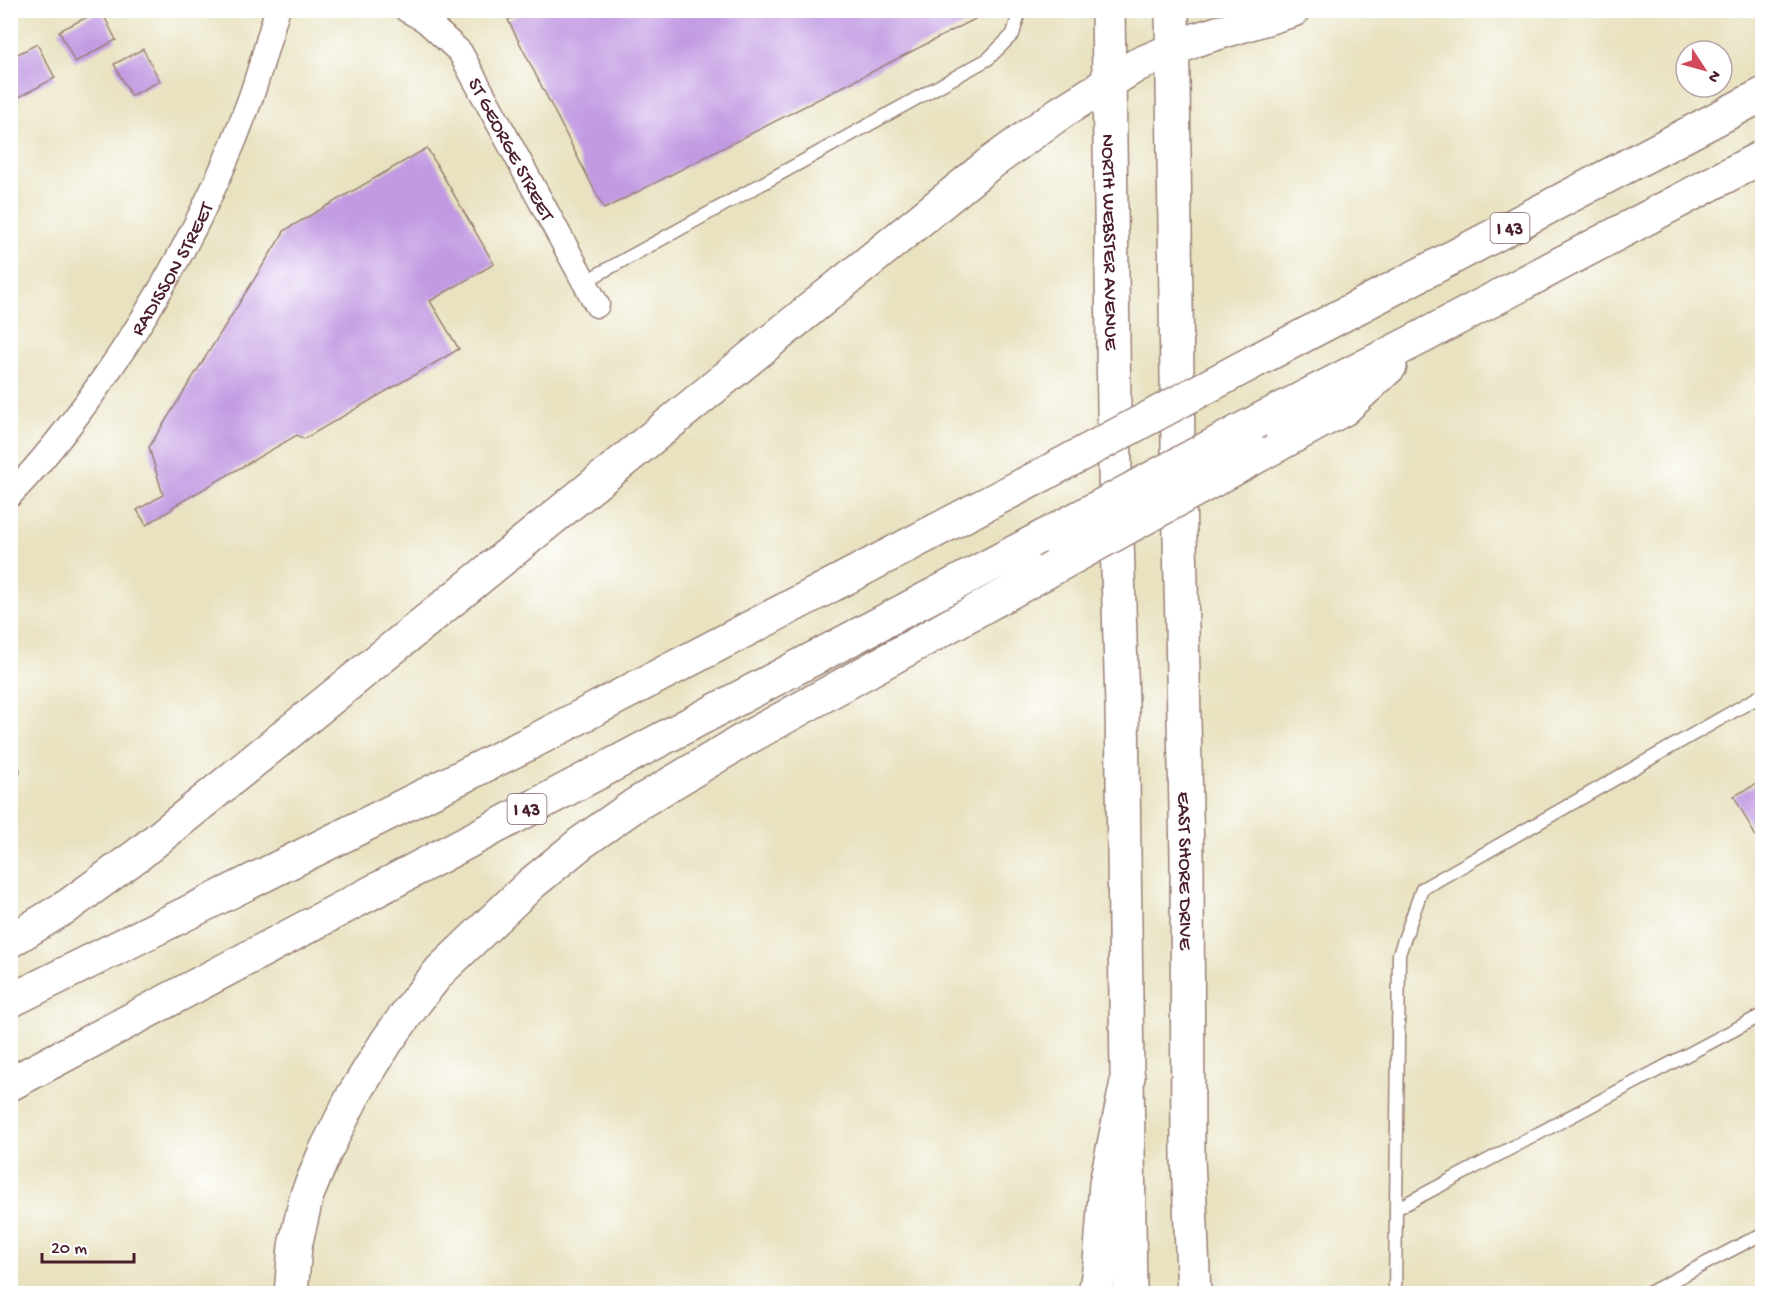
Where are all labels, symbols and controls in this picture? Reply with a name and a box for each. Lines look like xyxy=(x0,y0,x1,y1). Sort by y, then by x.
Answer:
north arrow xyxy=(1674,39,1734,99)
text: N xyxy=(1702,66,1724,86)
street label: ST GEORGE STREET xyxy=(461,75,558,227)
street label: NORTH WEBSTER AVENUE xyxy=(1095,134,1121,352)
street label: RADISSON STREET xyxy=(127,198,221,341)
road number: I 43 xyxy=(1490,213,1530,243)
street label: EAST SHORE DRIVE xyxy=(1171,792,1195,952)
road number: I 43 xyxy=(508,794,546,824)
scale bar xyxy=(42,1226,134,1264)
text: 20 m xyxy=(51,1239,87,1260)

